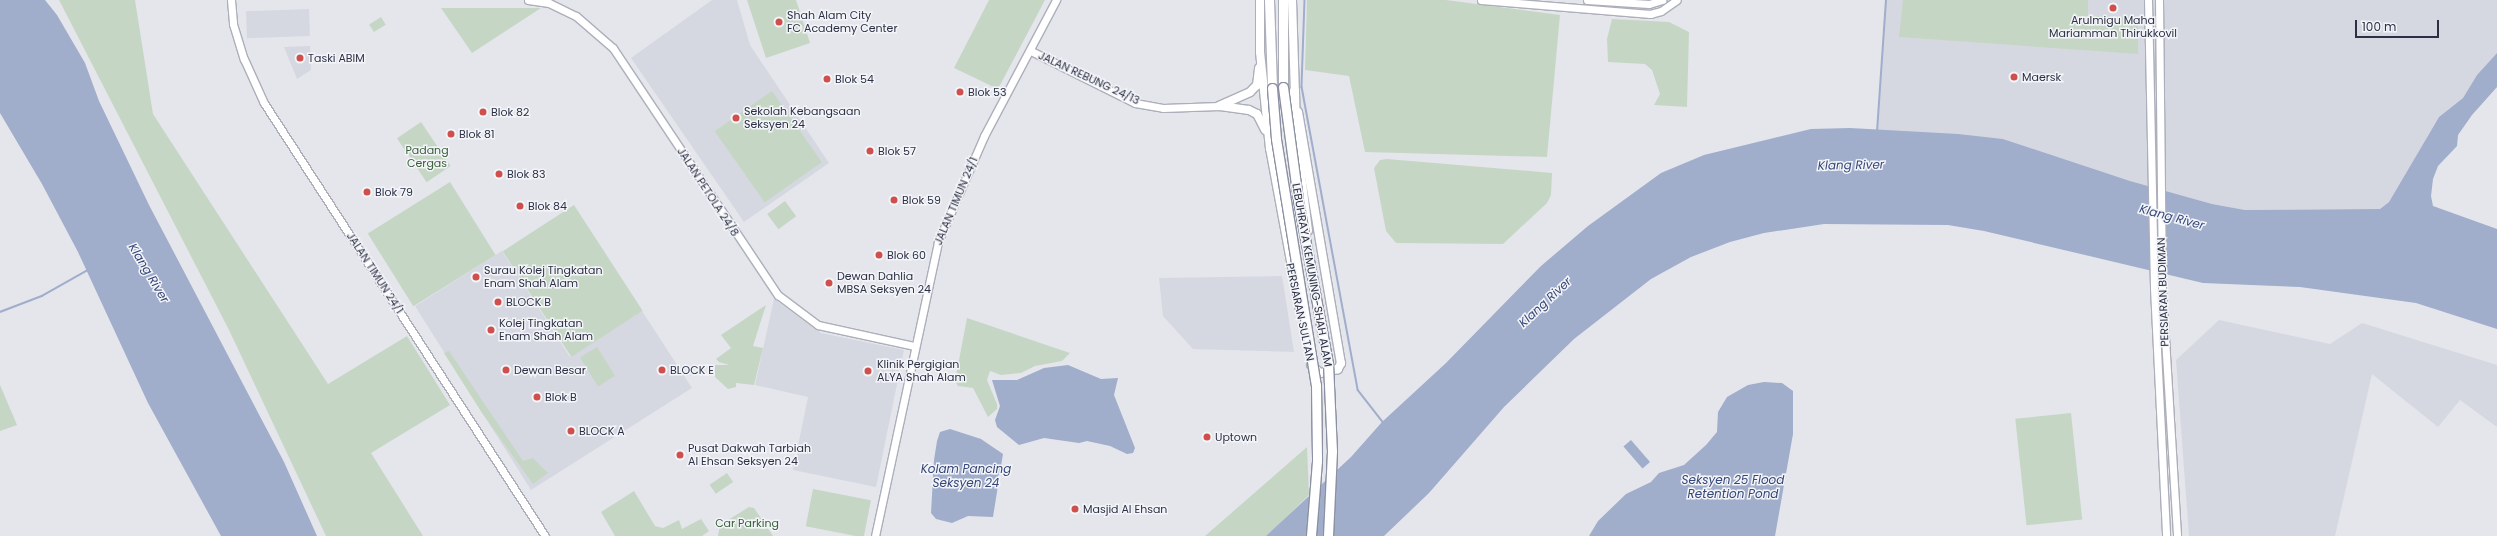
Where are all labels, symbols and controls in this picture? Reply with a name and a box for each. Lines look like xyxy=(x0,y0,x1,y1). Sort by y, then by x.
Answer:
marker: Arulmigu Maha Mariamman Thirukkovil xyxy=(2108,3,2118,13)
place label: Shah Alam City FC Academy Center xyxy=(787,9,897,35)
scale bar xyxy=(2357,12,2441,38)
place label: Arulmigu Maha Mariamman Thirukkovil xyxy=(2049,14,2177,40)
marker: Shah Alam City FC Academy Center xyxy=(774,17,784,27)
text: 100 m xyxy=(2362,18,2396,35)
street label: JALAN REBUNG 24/13 xyxy=(1036,49,1142,107)
place label: Taski ABIM xyxy=(308,51,365,65)
marker: Taski ABIM xyxy=(295,53,305,63)
place label: Maersk xyxy=(2022,70,2061,84)
place label: Blok 54 xyxy=(835,72,874,86)
marker: Maersk xyxy=(2009,72,2019,82)
marker: Blok 54 xyxy=(822,74,832,84)
place label: Blok 53 xyxy=(968,85,1006,99)
marker: Blok 53 xyxy=(955,87,965,97)
place label: Blok 82 xyxy=(491,105,529,119)
place label: Sekolah Kebangsaan Seksyen 24 xyxy=(744,105,861,131)
marker: Blok 82 xyxy=(478,107,488,117)
marker: Sekolah Kebangsaan Seksyen 24 xyxy=(731,113,741,123)
place label: Blok 81 xyxy=(459,127,495,141)
marker: Blok 81 xyxy=(446,129,456,139)
park label: Padang Cergas xyxy=(405,144,449,170)
place label: Blok 57 xyxy=(878,144,916,158)
street label: JALAN PETOLA 24/8 xyxy=(674,145,742,239)
marker: Blok 57 xyxy=(865,146,875,156)
street label: JALAN TIMUN 24/1 xyxy=(932,155,980,247)
water label: Klang River xyxy=(1818,157,1884,173)
place label: Blok 83 xyxy=(507,167,546,181)
marker: Blok 83 xyxy=(494,169,504,179)
street label: LEBUHRAYA KEMUNING-SHAH ALAM xyxy=(1289,182,1335,368)
place label: Blok 79 xyxy=(375,185,413,199)
marker: Blok 79 xyxy=(362,187,372,197)
place label: Blok 59 xyxy=(902,193,941,207)
marker: Blok 59 xyxy=(889,195,899,205)
place label: Blok 84 xyxy=(528,199,567,213)
marker: Blok 84 xyxy=(515,201,525,211)
water label: Klang River xyxy=(2138,201,2206,233)
street label: JALAN TIMUN 24/1 xyxy=(344,230,406,316)
street label: PERSIARAN BUDIMAN xyxy=(2154,237,2172,347)
water label: Klang River xyxy=(126,241,172,305)
place label: Blok 60 xyxy=(887,248,926,262)
marker: Blok 60 xyxy=(874,250,884,260)
street label: PERSIARAN SULTAN xyxy=(1283,262,1317,362)
place label: Surau Kolej Tingkatan Enam Shah Alam xyxy=(484,264,603,290)
place label: Dewan Dahlia MBSA Seksyen 24 xyxy=(837,270,931,296)
marker: Surau Kolej Tingkatan Enam Shah Alam xyxy=(471,272,481,282)
water label: Klang River xyxy=(1516,274,1574,330)
marker: Dewan Dahlia MBSA Seksyen 24 xyxy=(824,278,834,288)
place label: BLOCK B xyxy=(506,295,551,309)
marker: BLOCK B xyxy=(493,297,503,307)
place label: Kolej Tingkatan Enam Shah Alam xyxy=(499,317,593,343)
marker: Kolej Tingkatan Enam Shah Alam xyxy=(486,325,496,335)
place label: Klinik Pergigian ALYA Shah Alam xyxy=(877,358,966,384)
place label: Dewan Besar xyxy=(514,363,586,377)
place label: BLOCK E xyxy=(670,363,714,377)
marker: Dewan Besar xyxy=(501,365,511,375)
marker: BLOCK E xyxy=(657,365,667,375)
marker: Klinik Pergigian ALYA Shah Alam xyxy=(862,365,874,377)
place label: Blok B xyxy=(545,390,577,404)
marker: Blok B xyxy=(532,392,542,402)
place label: BLOCK A xyxy=(579,424,625,438)
marker: BLOCK A xyxy=(566,426,576,436)
place label: Uptown xyxy=(1215,430,1257,444)
marker: Uptown xyxy=(1202,432,1212,442)
place label: Pusat Dakwah Tarbiah Al Ehsan Seksyen 24 xyxy=(688,442,811,468)
marker: Pusat Dakwah Tarbiah Al Ehsan Seksyen 24 xyxy=(675,450,685,460)
water label: Kolam Pancing Seksyen 24 xyxy=(921,462,1011,490)
water label: Seksyen 25 Flood Retention Pond xyxy=(1682,473,1784,501)
place label: Masjid Al Ehsan xyxy=(1083,502,1167,516)
marker: Masjid Al Ehsan xyxy=(1070,504,1080,514)
park label: Car Parking xyxy=(715,516,779,530)

